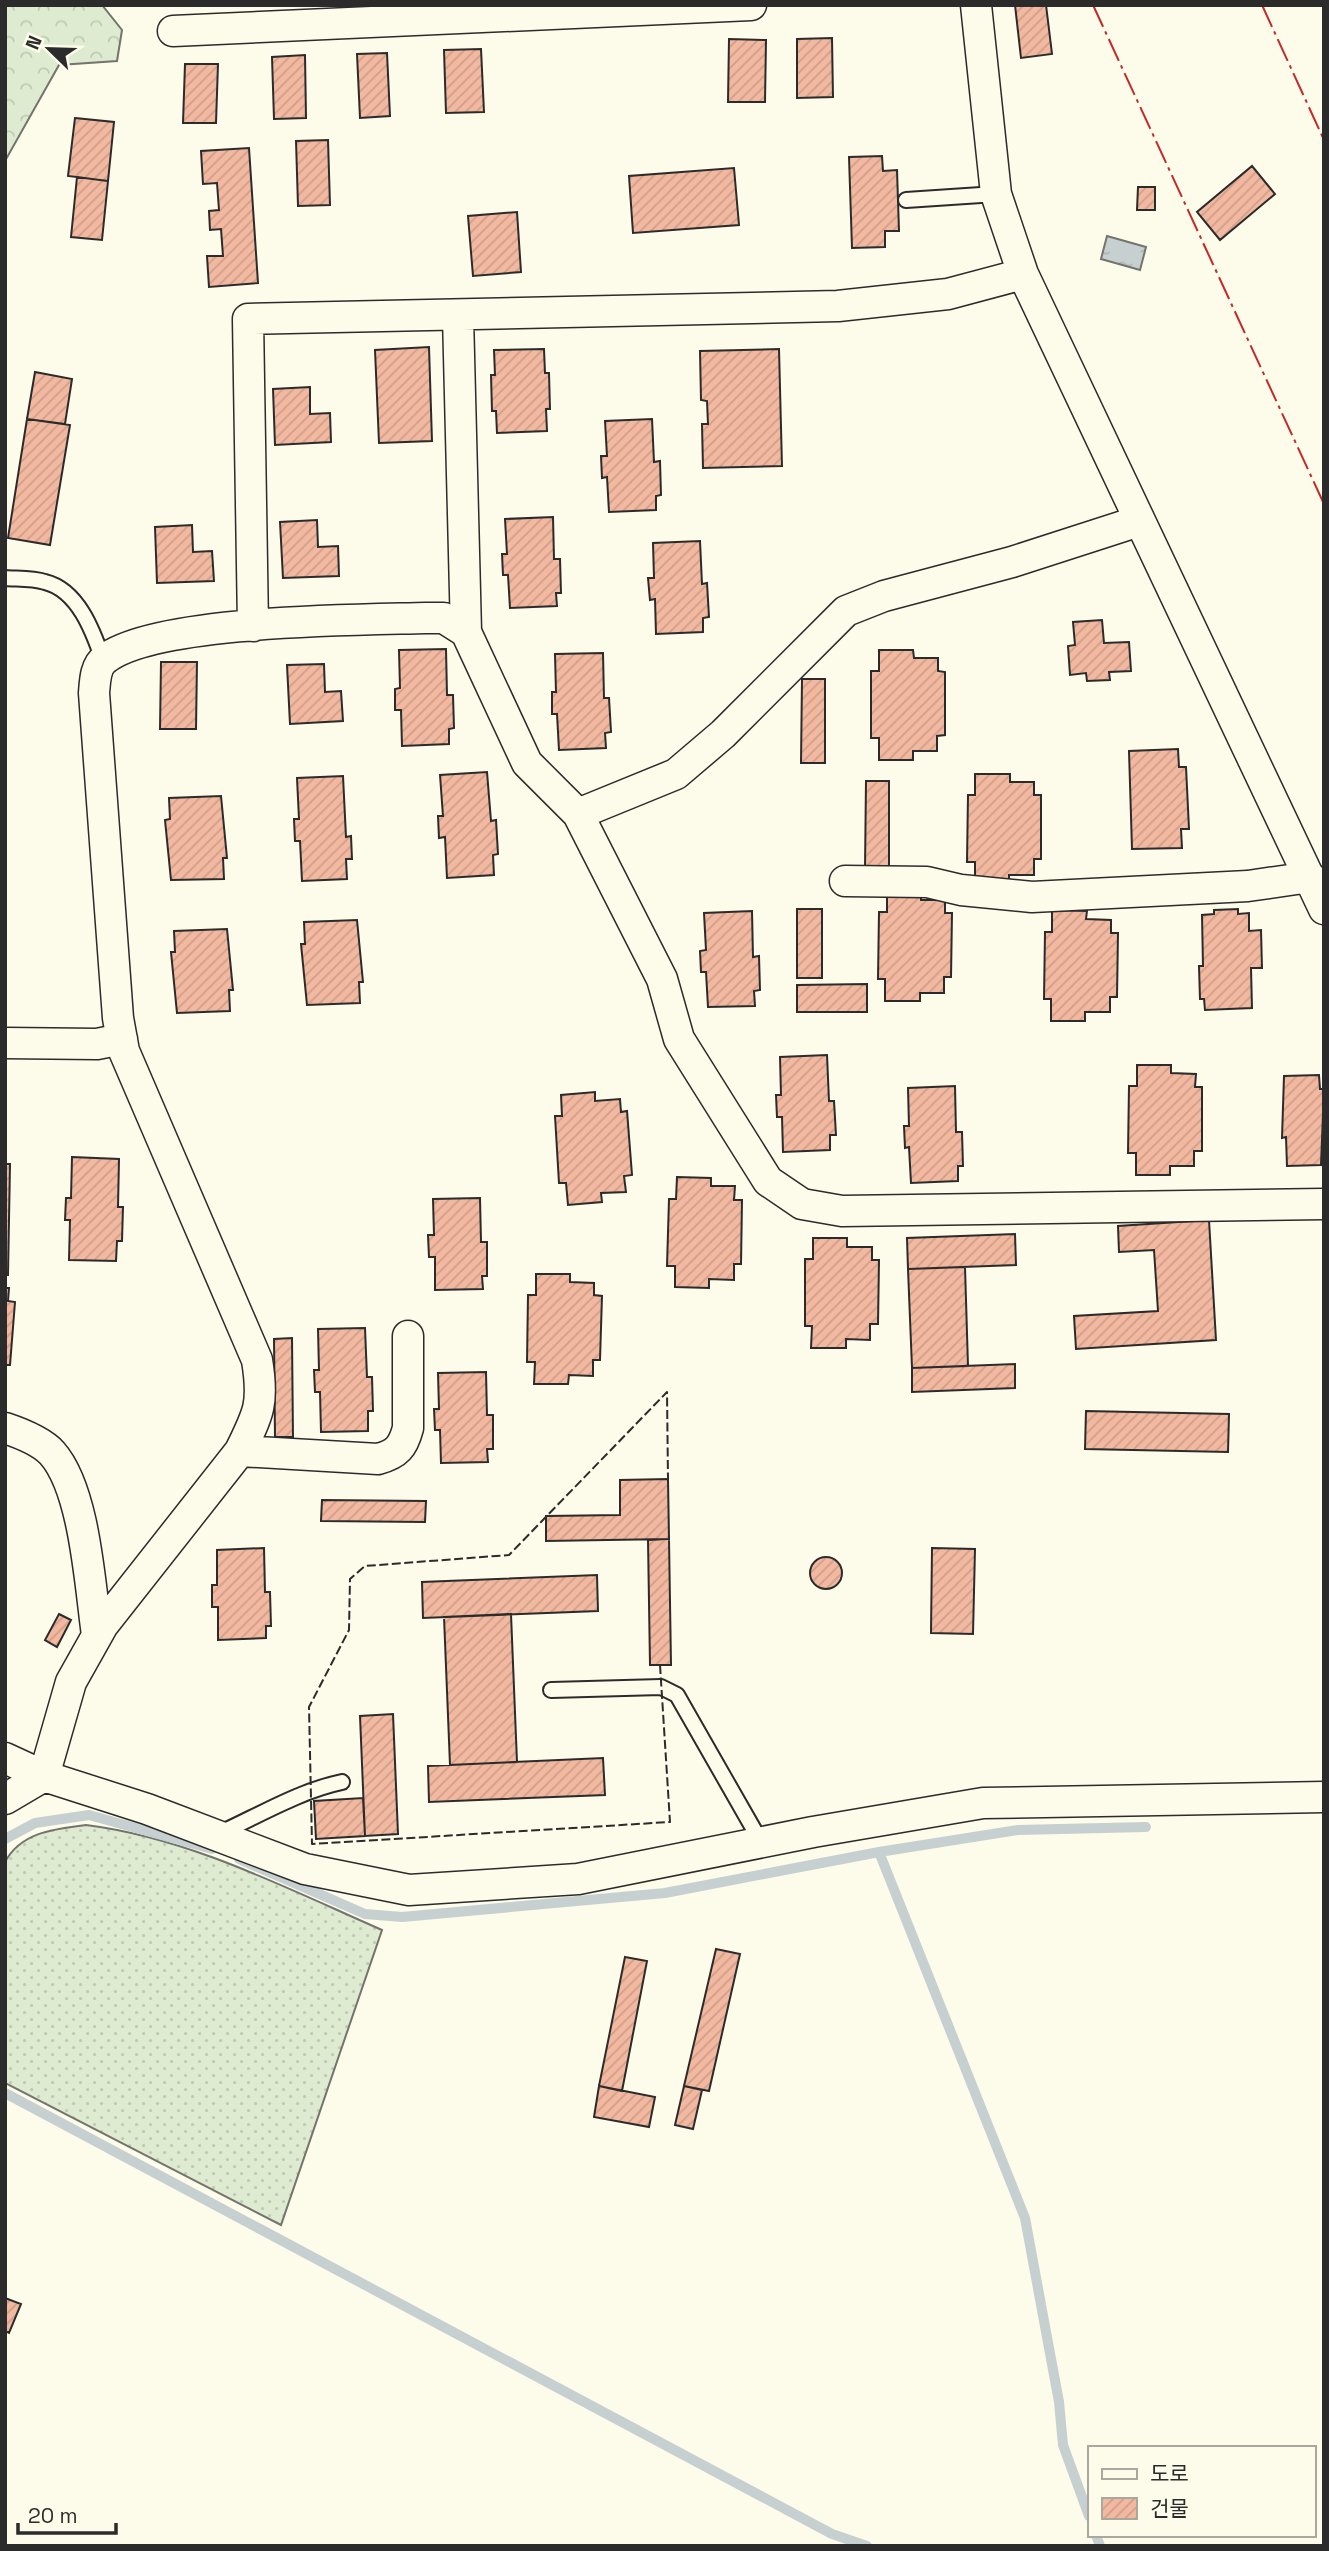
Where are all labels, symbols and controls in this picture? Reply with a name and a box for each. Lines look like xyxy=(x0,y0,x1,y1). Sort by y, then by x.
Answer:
north arrow xyxy=(14,14,84,84)
text: N xyxy=(20,32,48,53)
legend xyxy=(1088,2446,1315,2537)
text: 도로 xyxy=(1150,2460,1189,2487)
scale bar xyxy=(18,2492,116,2536)
text: 건물 xyxy=(1150,2495,1189,2522)
text: 20 m xyxy=(28,2502,78,2529)

